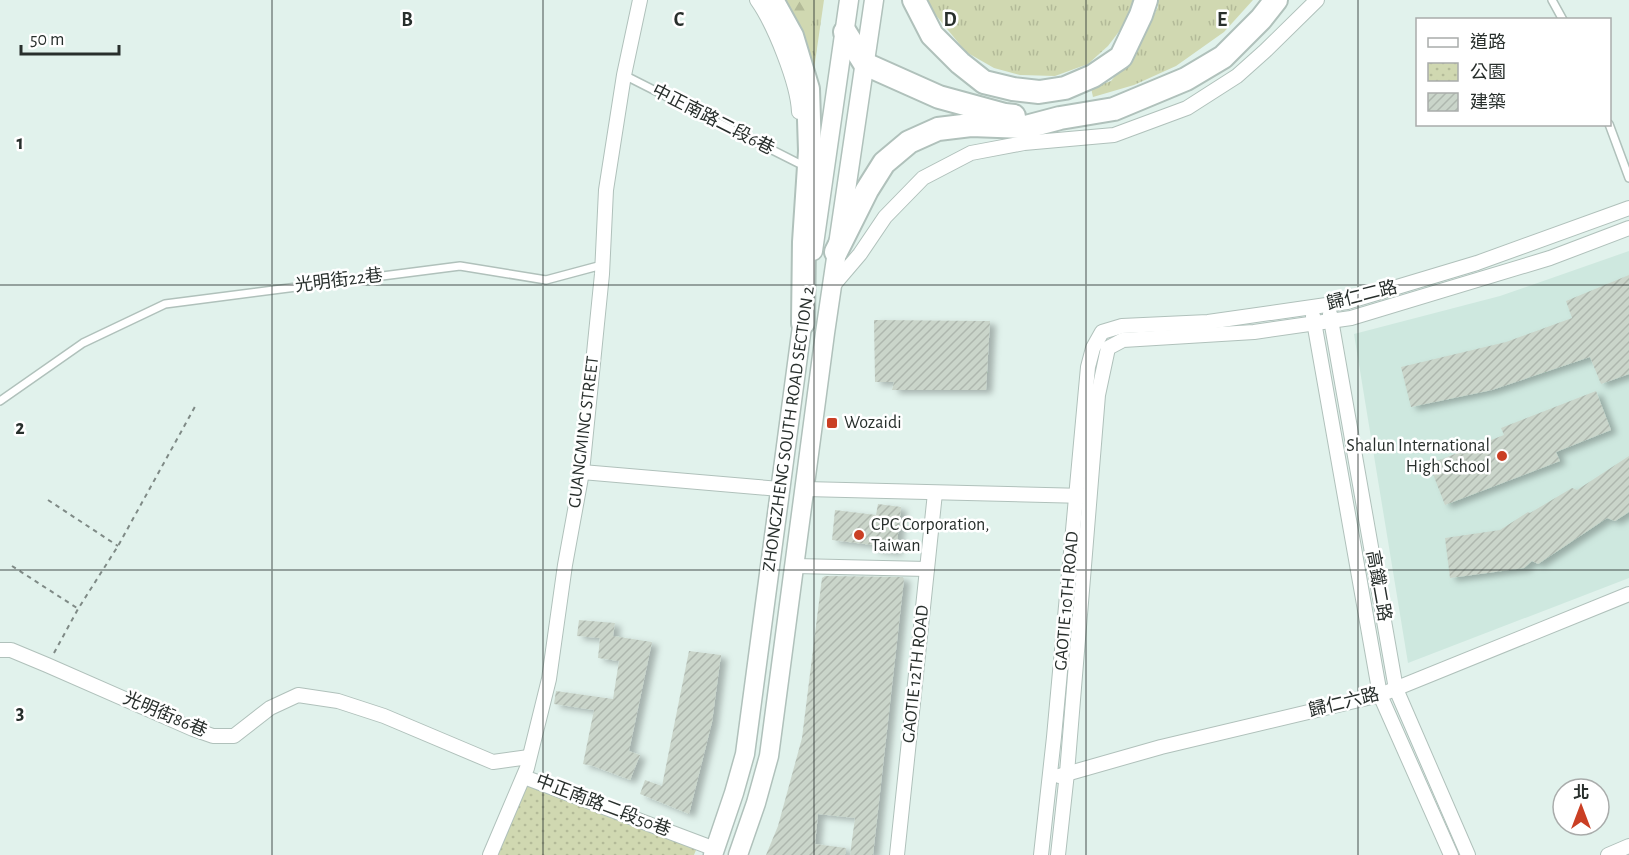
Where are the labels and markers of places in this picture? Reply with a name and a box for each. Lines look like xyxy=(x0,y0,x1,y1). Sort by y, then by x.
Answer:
place label: Wozaidi xyxy=(844,414,902,432)
marker: Wozaidi xyxy=(825,416,839,430)
place label: Shalun International High School xyxy=(1346,437,1490,476)
marker: Shalun International High School xyxy=(1495,449,1509,463)
place label: CPC Corporation, Taiwan xyxy=(871,516,989,555)
marker: CPC Corporation, Taiwan xyxy=(852,528,866,542)

